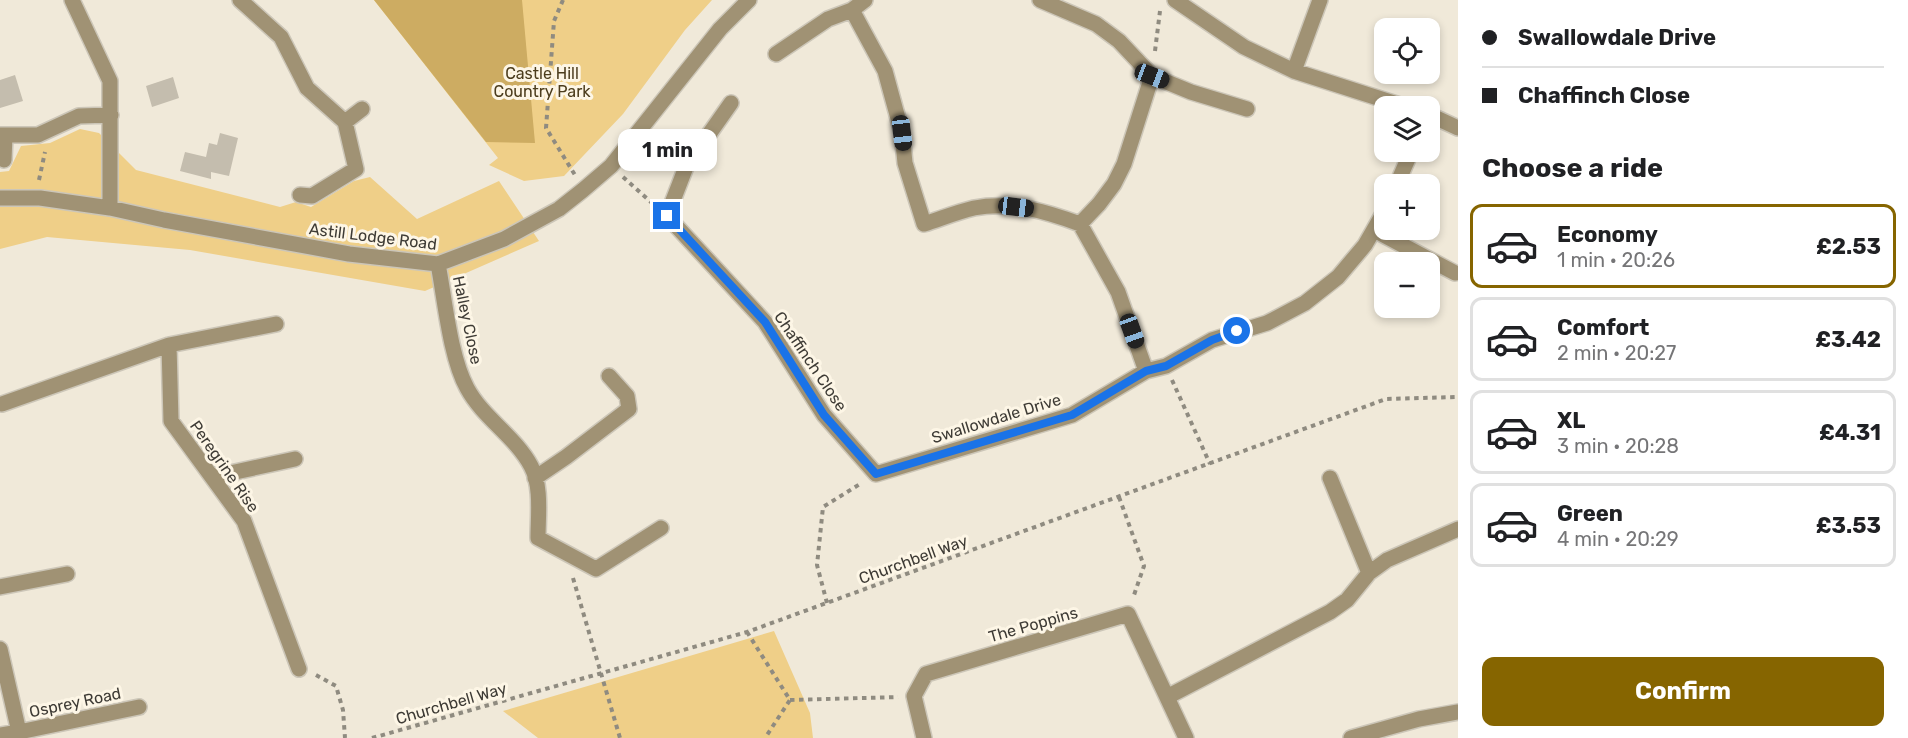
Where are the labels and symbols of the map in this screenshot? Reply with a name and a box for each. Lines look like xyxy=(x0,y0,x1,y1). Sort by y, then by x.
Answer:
car xyxy=(1132,61,1172,91)
park label: Castle Hill Country Park xyxy=(493,64,591,101)
car xyxy=(891,114,913,152)
callout: 1 min xyxy=(618,129,716,171)
car xyxy=(997,196,1035,218)
route end xyxy=(653,202,680,229)
street label: Astill Lodge Road xyxy=(308,219,438,254)
street label: Halley Close xyxy=(449,274,486,366)
street label: Chaffinch Close xyxy=(770,308,851,415)
car xyxy=(1117,311,1147,351)
route start xyxy=(1223,317,1250,344)
street label: Swallowdale Drive xyxy=(929,390,1063,447)
street label: Peregrine Rise xyxy=(186,417,263,516)
street label: Churchbell Way xyxy=(856,531,970,588)
street label: The Poppins xyxy=(986,603,1080,646)
street label: Churchbell Way xyxy=(394,679,509,728)
street label: Osprey Road xyxy=(27,683,123,721)

